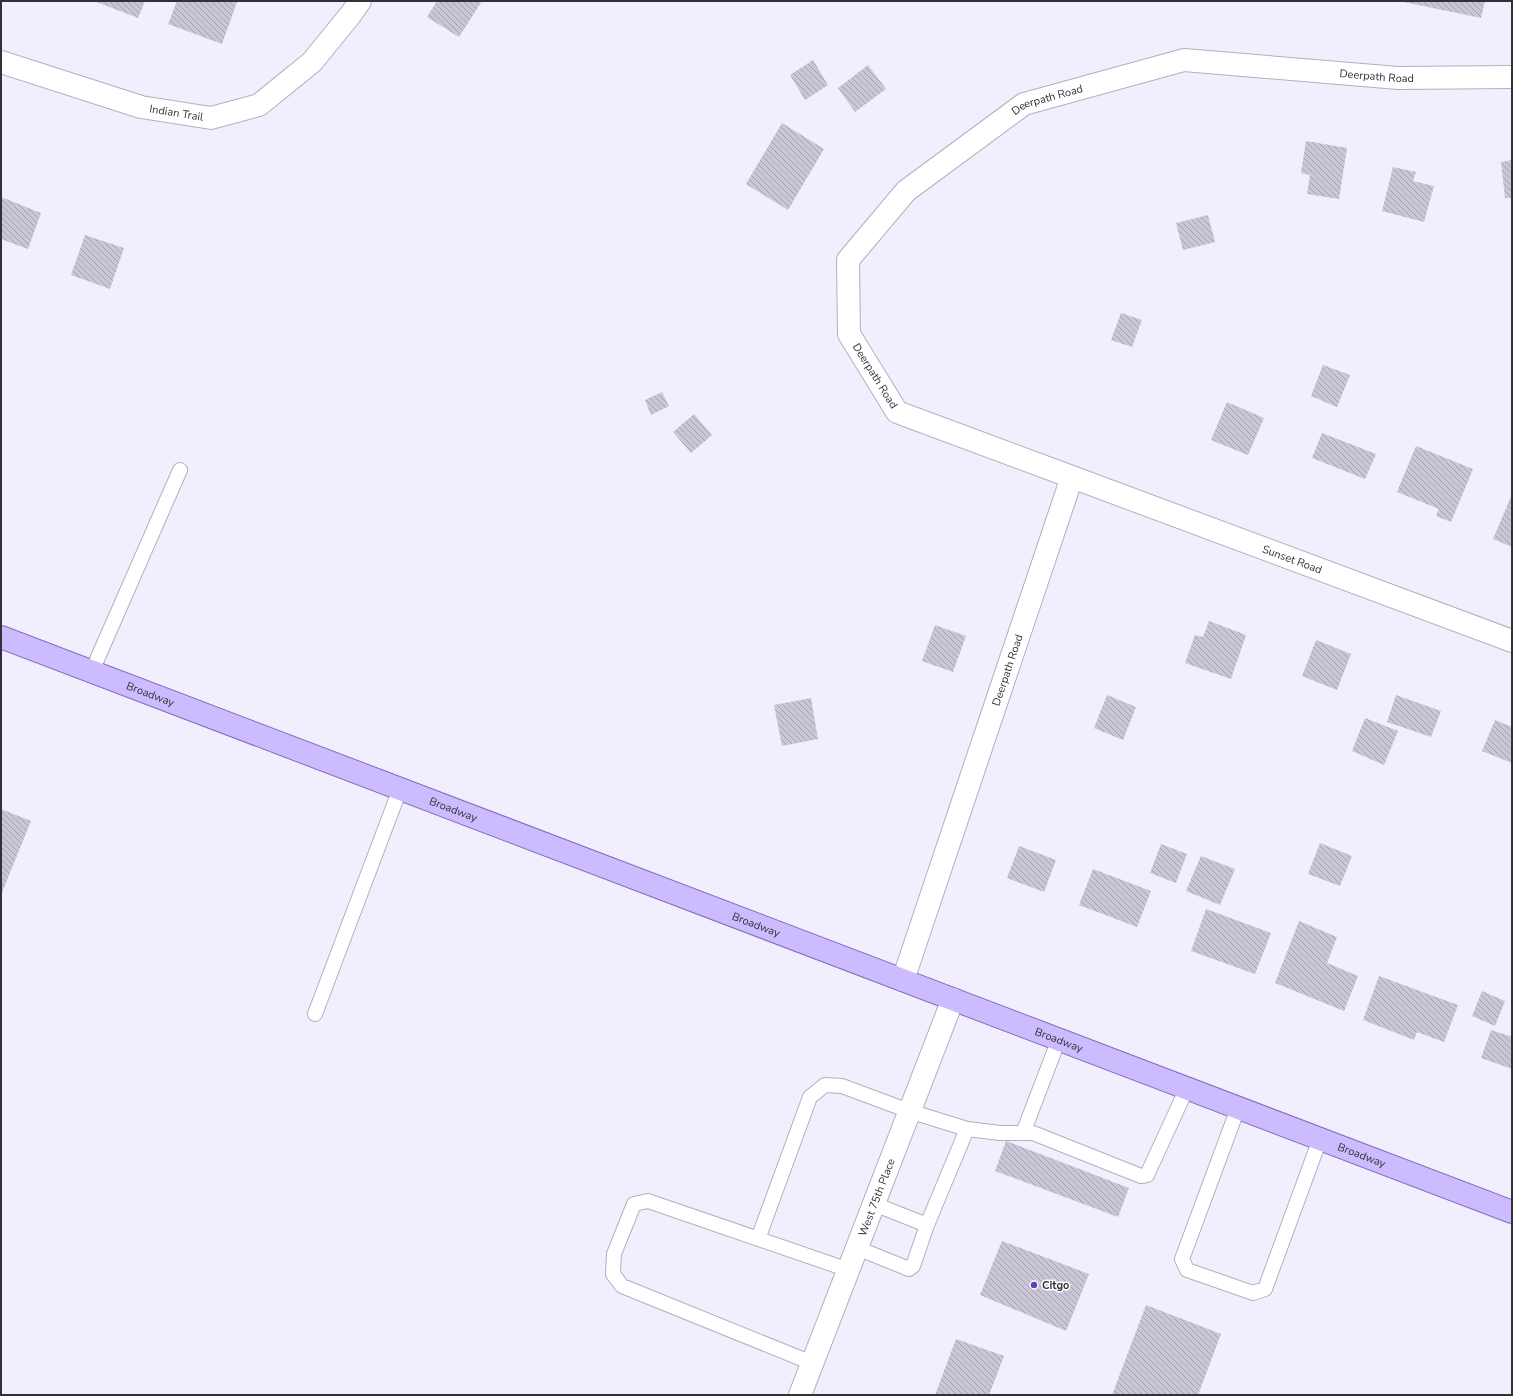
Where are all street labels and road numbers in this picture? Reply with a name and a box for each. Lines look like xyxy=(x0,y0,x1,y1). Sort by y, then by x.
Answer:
street label: Deerpath Road xyxy=(1339,66,1414,86)
street label: Deerpath Road xyxy=(1008,81,1085,118)
street label: Indian Trail xyxy=(149,101,205,124)
street label: Deerpath Road xyxy=(849,340,901,412)
street label: Sunset Road xyxy=(1260,541,1324,577)
street label: Deerpath Road xyxy=(988,632,1026,708)
street label: Broadway xyxy=(124,678,177,710)
street label: Broadway xyxy=(427,793,480,825)
street label: Broadway xyxy=(730,908,783,940)
street label: Broadway xyxy=(1033,1024,1085,1056)
street label: Broadway xyxy=(1336,1139,1388,1171)
street label: West 75th Place xyxy=(855,1156,898,1238)

